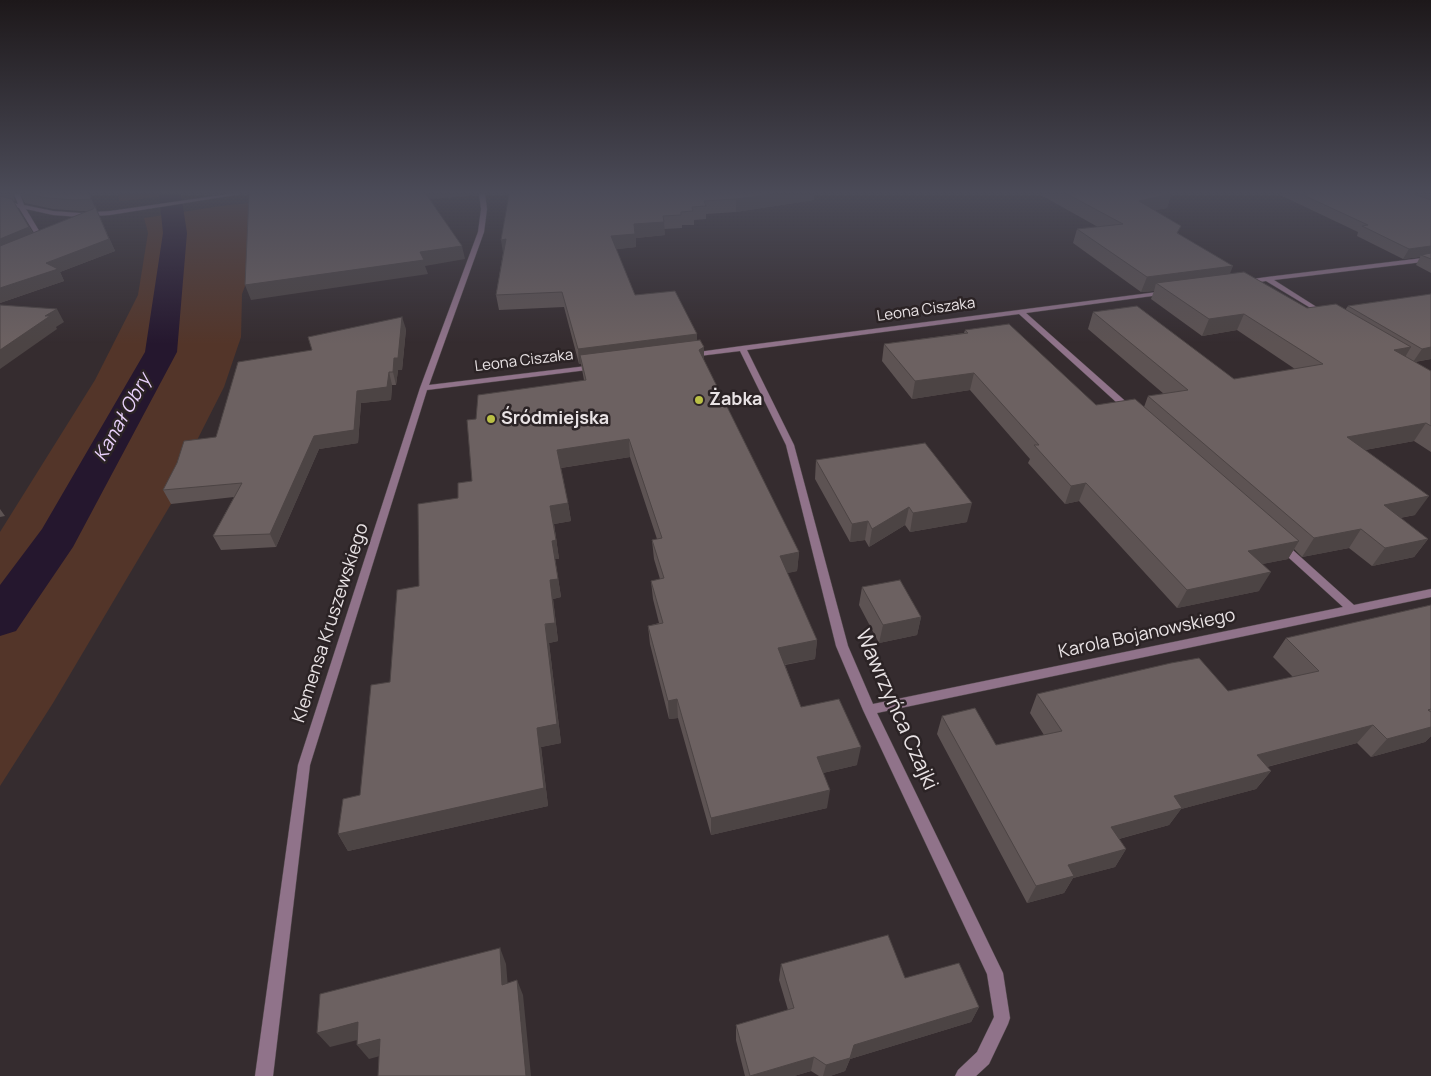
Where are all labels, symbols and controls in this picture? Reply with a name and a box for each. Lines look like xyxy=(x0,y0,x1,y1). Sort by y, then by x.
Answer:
street label: Leona Ciszaka xyxy=(876,294,976,326)
street label: Leona Ciszaka xyxy=(474,346,574,376)
water label: Kanał Obry xyxy=(90,370,156,466)
place label: Żabka xyxy=(709,389,762,411)
marker: Żabka xyxy=(693,394,705,406)
place label: Śródmiejska xyxy=(501,408,609,430)
marker: Śródmiejska xyxy=(485,413,497,425)
street label: Klemensa Kruszewskiego xyxy=(289,521,373,725)
street label: Karola Bojanowskiego xyxy=(1057,605,1237,663)
street label: Wawrzyńca Czajki xyxy=(849,626,943,794)

